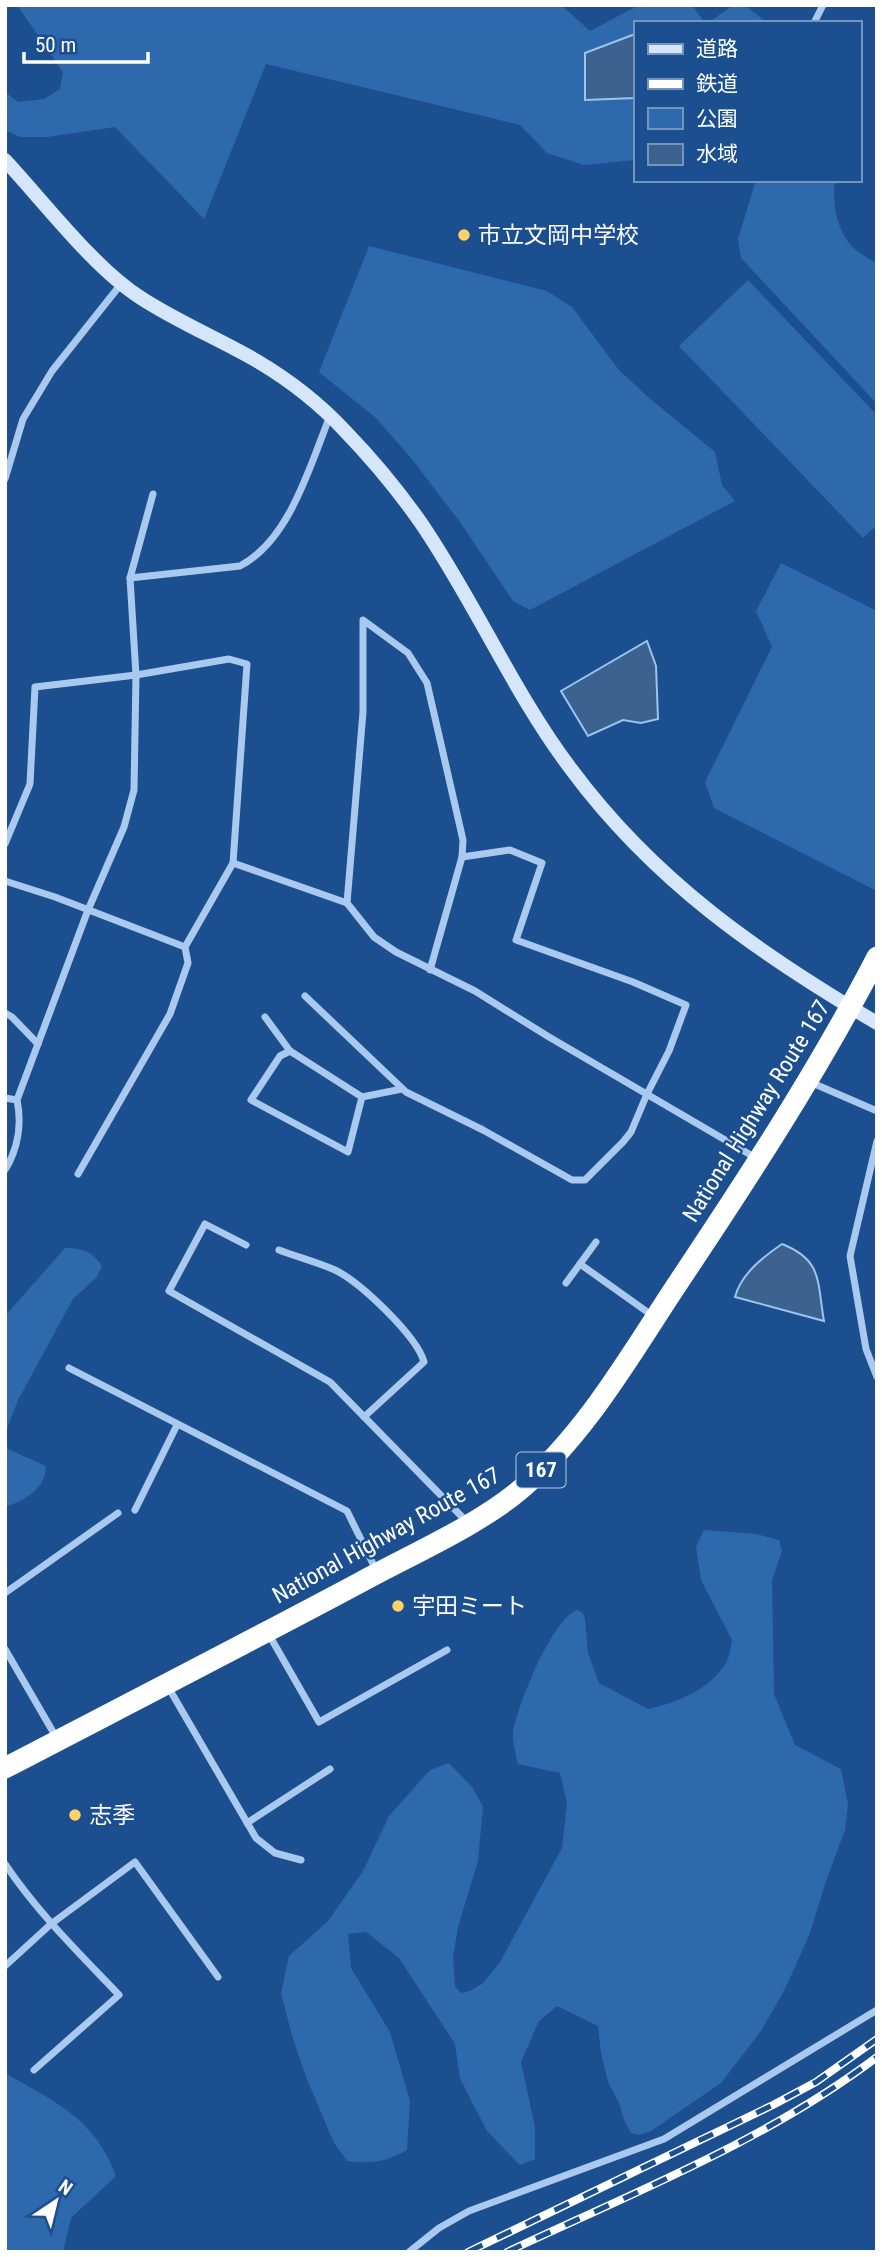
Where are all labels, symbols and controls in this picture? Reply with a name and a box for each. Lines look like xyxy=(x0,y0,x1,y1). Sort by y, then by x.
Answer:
scale bar xyxy=(24,21,149,65)
legend xyxy=(634,21,861,182)
text: 50 m xyxy=(35,33,76,57)
text: 道路 xyxy=(696,37,738,61)
text: 鉄道 xyxy=(696,72,738,96)
text: 公園 xyxy=(696,107,738,131)
text: 水域 xyxy=(696,142,738,166)
place label: 市立文岡中学校 xyxy=(478,222,639,249)
marker: 市立文岡中学校 xyxy=(456,227,472,243)
street label: National Highway Route 167 xyxy=(677,996,836,1227)
road number: 167 xyxy=(516,1452,566,1488)
street label: National Highway Route 167 xyxy=(268,1462,505,1609)
place label: 宇田ミート xyxy=(412,1593,527,1620)
marker: 宇田ミート xyxy=(390,1598,406,1614)
place label: 志季 xyxy=(89,1802,135,1829)
marker: 志季 xyxy=(67,1807,83,1823)
north arrow xyxy=(21,2166,91,2236)
text: N xyxy=(54,2175,77,2200)

